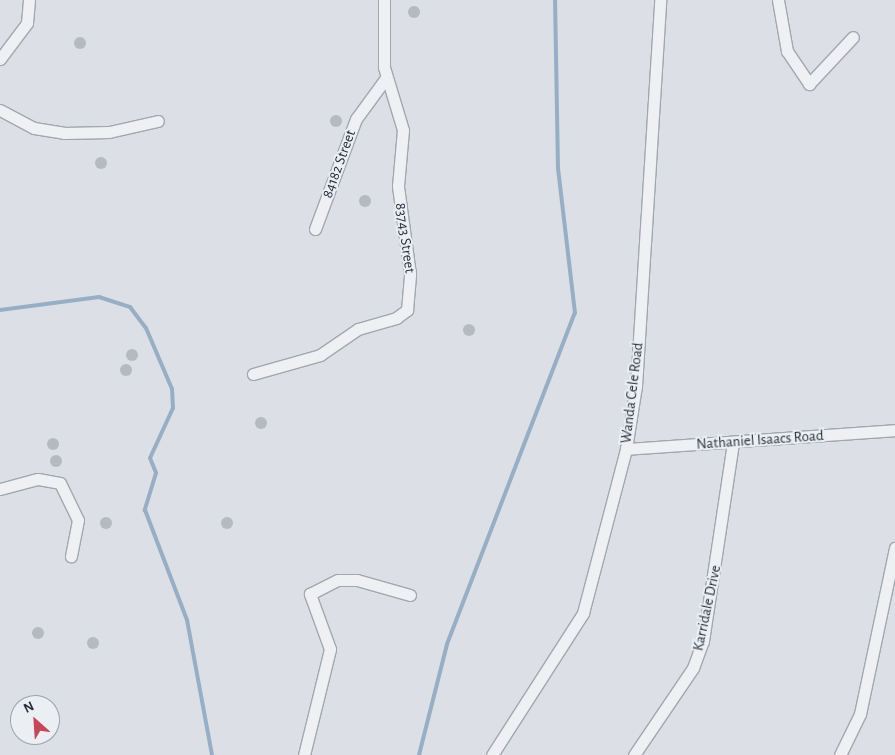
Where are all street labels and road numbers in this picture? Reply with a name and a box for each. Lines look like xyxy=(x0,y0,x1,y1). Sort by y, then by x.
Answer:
street label: 84182 Street xyxy=(318,127,360,201)
street label: 83743 Street xyxy=(391,202,419,274)
street label: Wanda Cele Road xyxy=(617,341,647,445)
street label: Nathaniel Isaacs Road xyxy=(696,427,824,453)
street label: Karridale Drive xyxy=(689,564,725,652)

